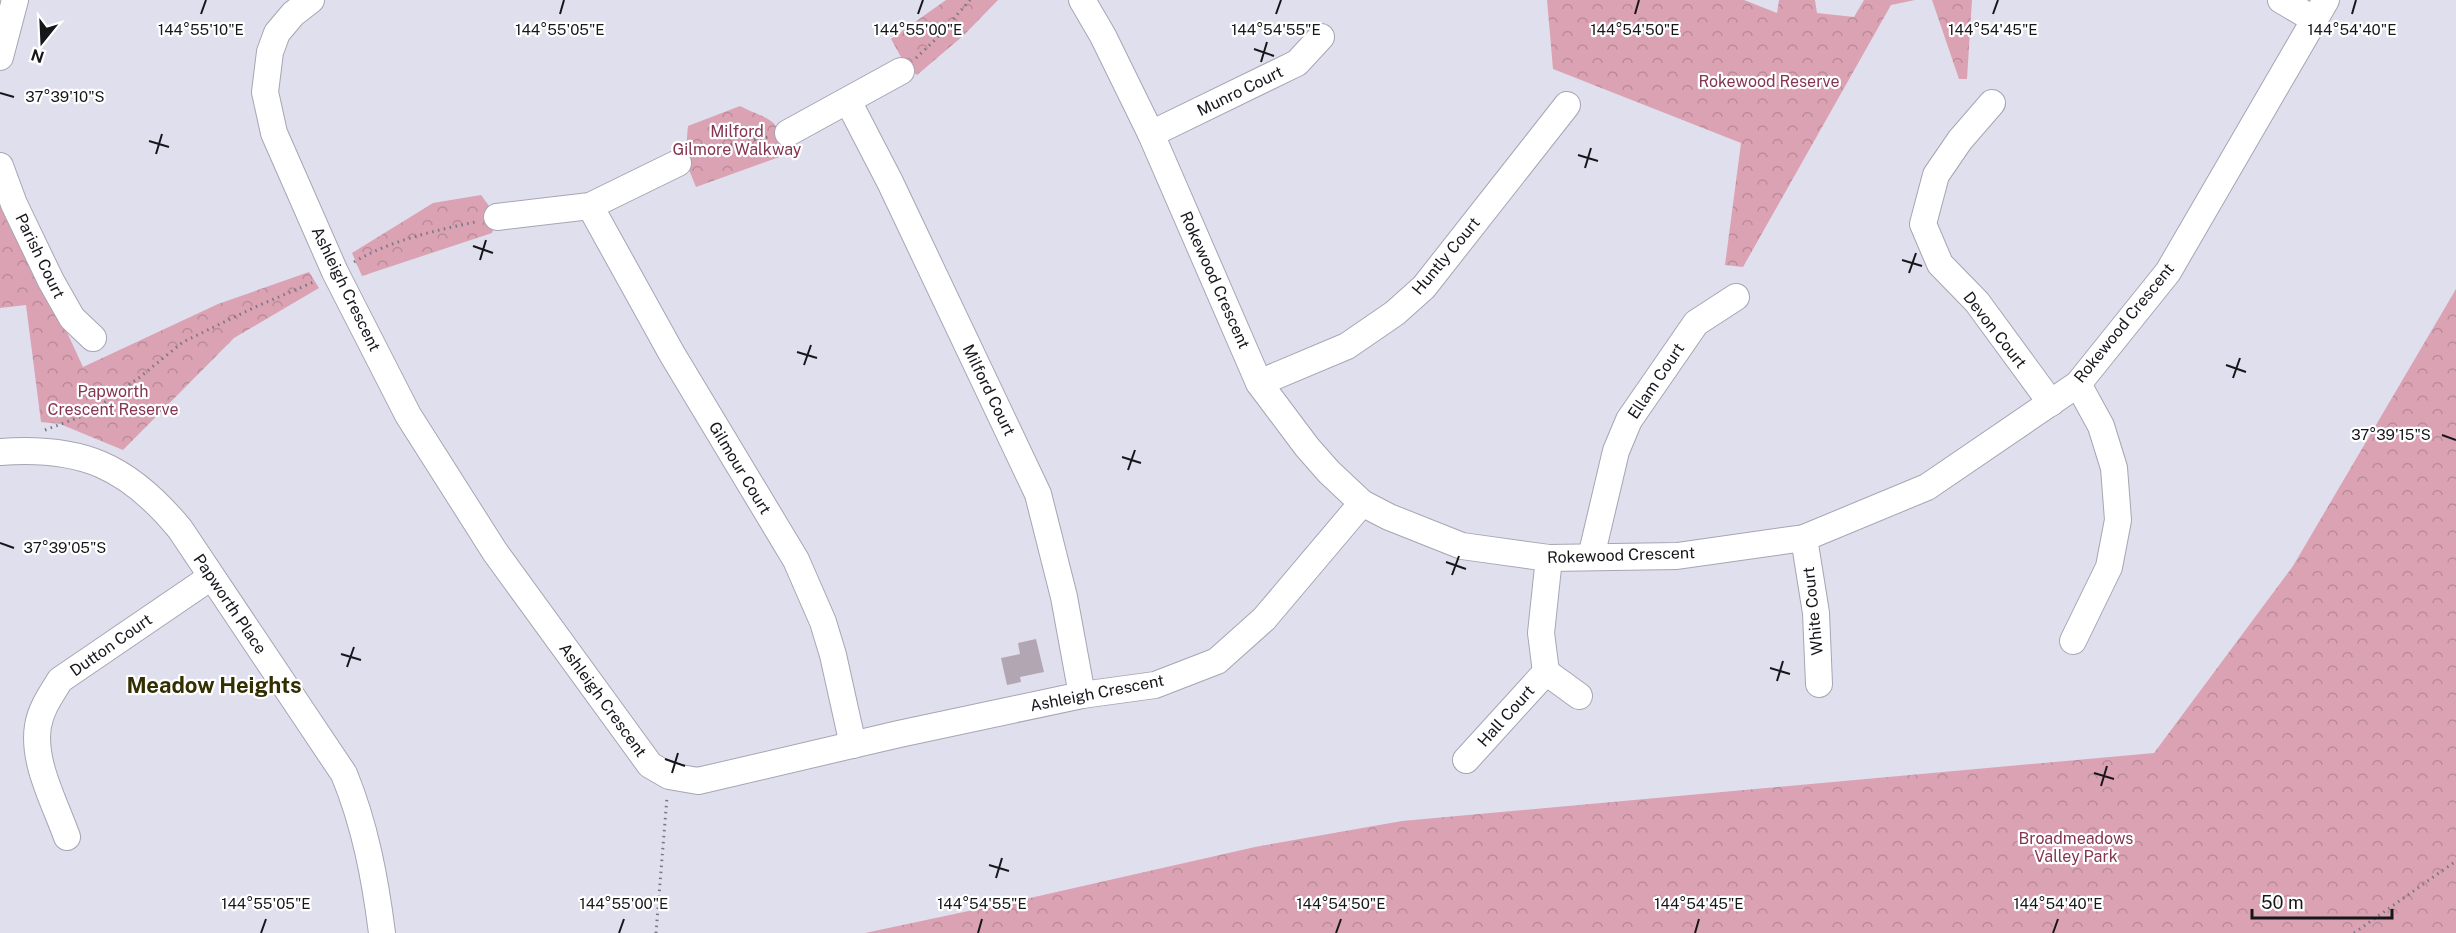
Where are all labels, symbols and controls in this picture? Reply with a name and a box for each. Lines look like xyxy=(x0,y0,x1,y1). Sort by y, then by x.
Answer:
north arrow xyxy=(12,12,72,72)
text: 144°55'10"E xyxy=(158,21,244,38)
text: 144°55'05"E xyxy=(515,21,605,38)
text: 144°55'00"E xyxy=(874,21,962,38)
text: 144°54'55"E xyxy=(1231,21,1321,38)
text: 144°54'50"E xyxy=(1590,21,1680,38)
text: 144°54'45"E xyxy=(1948,21,2038,38)
text: 144°54'40"E xyxy=(2308,21,2396,38)
text: N xyxy=(29,45,46,67)
street label: Munro Court xyxy=(1194,62,1286,120)
park label: Rokewood Reserve xyxy=(1698,72,1840,91)
text: 37°39'10"S xyxy=(25,88,105,105)
park label: Milford Gilmore Walkway xyxy=(673,122,802,159)
street label: Rokewood Crescent xyxy=(1176,208,1254,352)
street label: Parish Court xyxy=(11,211,69,301)
street label: Huntly Court xyxy=(1408,213,1484,299)
street label: Ashleigh Crescent xyxy=(308,224,384,354)
street label: Rokewood Crescent xyxy=(2070,259,2178,387)
street label: Devon Court xyxy=(1959,288,2031,372)
street label: Ellam Court xyxy=(1624,339,1688,423)
street label: Milford Court xyxy=(959,341,1019,439)
park label: Papworth Crescent Reserve xyxy=(47,382,179,419)
street label: Gilmour Court xyxy=(705,418,775,518)
text: 37°39'15"S xyxy=(2351,426,2431,443)
text: 37°39'05"S xyxy=(24,539,106,556)
street label: Rokewood Crescent xyxy=(1547,543,1695,567)
street label: Papworth Place xyxy=(190,550,270,658)
street label: White Court xyxy=(1799,566,1827,656)
street label: Dutton Court xyxy=(66,610,156,680)
street label: Ashleigh Crescent xyxy=(555,639,651,761)
street label: Ashleigh Crescent xyxy=(1028,671,1166,715)
district label: Meadow Heights xyxy=(126,672,302,698)
street label: Hall Court xyxy=(1473,681,1539,751)
park label: Broadmeadows Valley Park xyxy=(2019,829,2133,866)
scale bar xyxy=(2252,882,2392,920)
text: 50 m xyxy=(2261,892,2304,913)
text: 144°55'05"E xyxy=(221,895,311,912)
text: 144°55'00"E xyxy=(580,895,668,912)
text: 144°54'55"E xyxy=(937,895,1027,912)
text: 144°54'50"E xyxy=(1296,895,1386,912)
text: 144°54'45"E xyxy=(1654,895,1744,912)
text: 144°54'40"E xyxy=(2014,895,2102,912)

